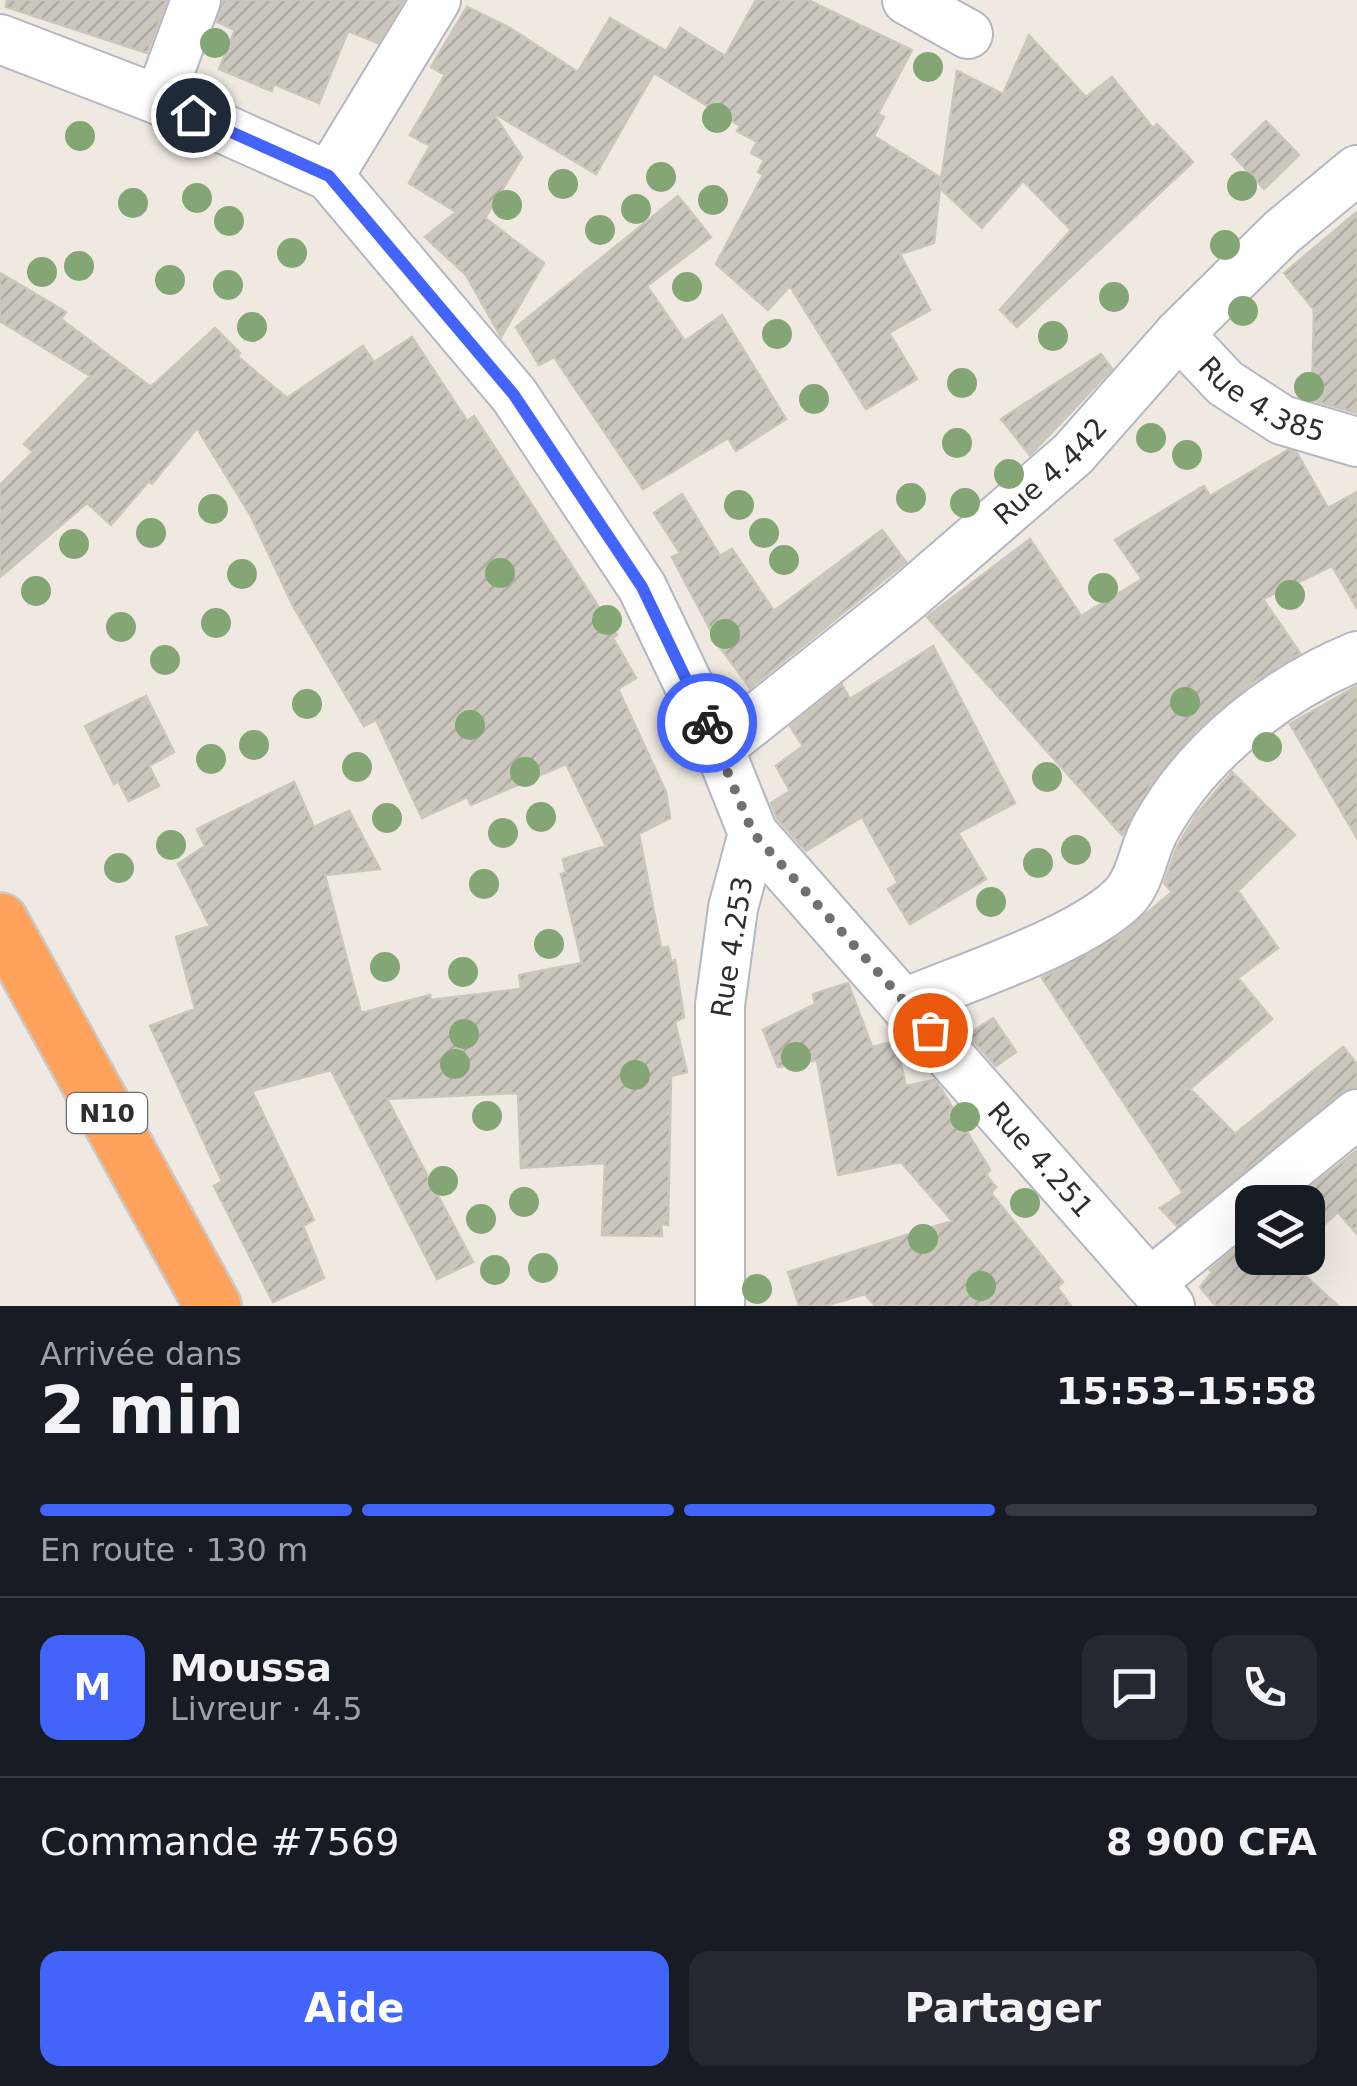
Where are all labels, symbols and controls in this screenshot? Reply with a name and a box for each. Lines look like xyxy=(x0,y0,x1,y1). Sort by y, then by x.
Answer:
pin xyxy=(151,73,236,158)
icon: home xyxy=(166,88,221,143)
street label: Rue 4.385 xyxy=(1192,350,1329,448)
street label: Rue 4.442 xyxy=(987,411,1114,532)
courier xyxy=(657,673,757,773)
icon: bike xyxy=(680,696,735,751)
street label: Rue 4.253 xyxy=(705,874,759,1020)
pin xyxy=(888,988,973,1073)
icon: bag xyxy=(903,1003,958,1058)
road number: N10 xyxy=(67,1093,147,1133)
street label: Rue 4.251 xyxy=(981,1095,1100,1224)
map controls xyxy=(1235,1185,1325,1275)
button: layers xyxy=(1235,1185,1325,1275)
text: Arrivée dans xyxy=(40,1335,242,1373)
text: 15:53–15:58 xyxy=(1056,1369,1317,1413)
text: 2 min xyxy=(40,1373,244,1448)
text: En route · 130 m xyxy=(40,1531,308,1569)
button: chat xyxy=(1082,1635,1187,1740)
button: phone xyxy=(1212,1635,1317,1740)
text: Moussa xyxy=(170,1646,332,1690)
text: M xyxy=(74,1665,111,1709)
text: Livreur · 4.5 xyxy=(170,1690,363,1728)
text: Commande #7569 xyxy=(40,1820,399,1864)
text: 8 900 CFA xyxy=(1106,1820,1317,1864)
button: Aide xyxy=(40,1951,669,2066)
button: Partager xyxy=(689,1951,1317,2066)

